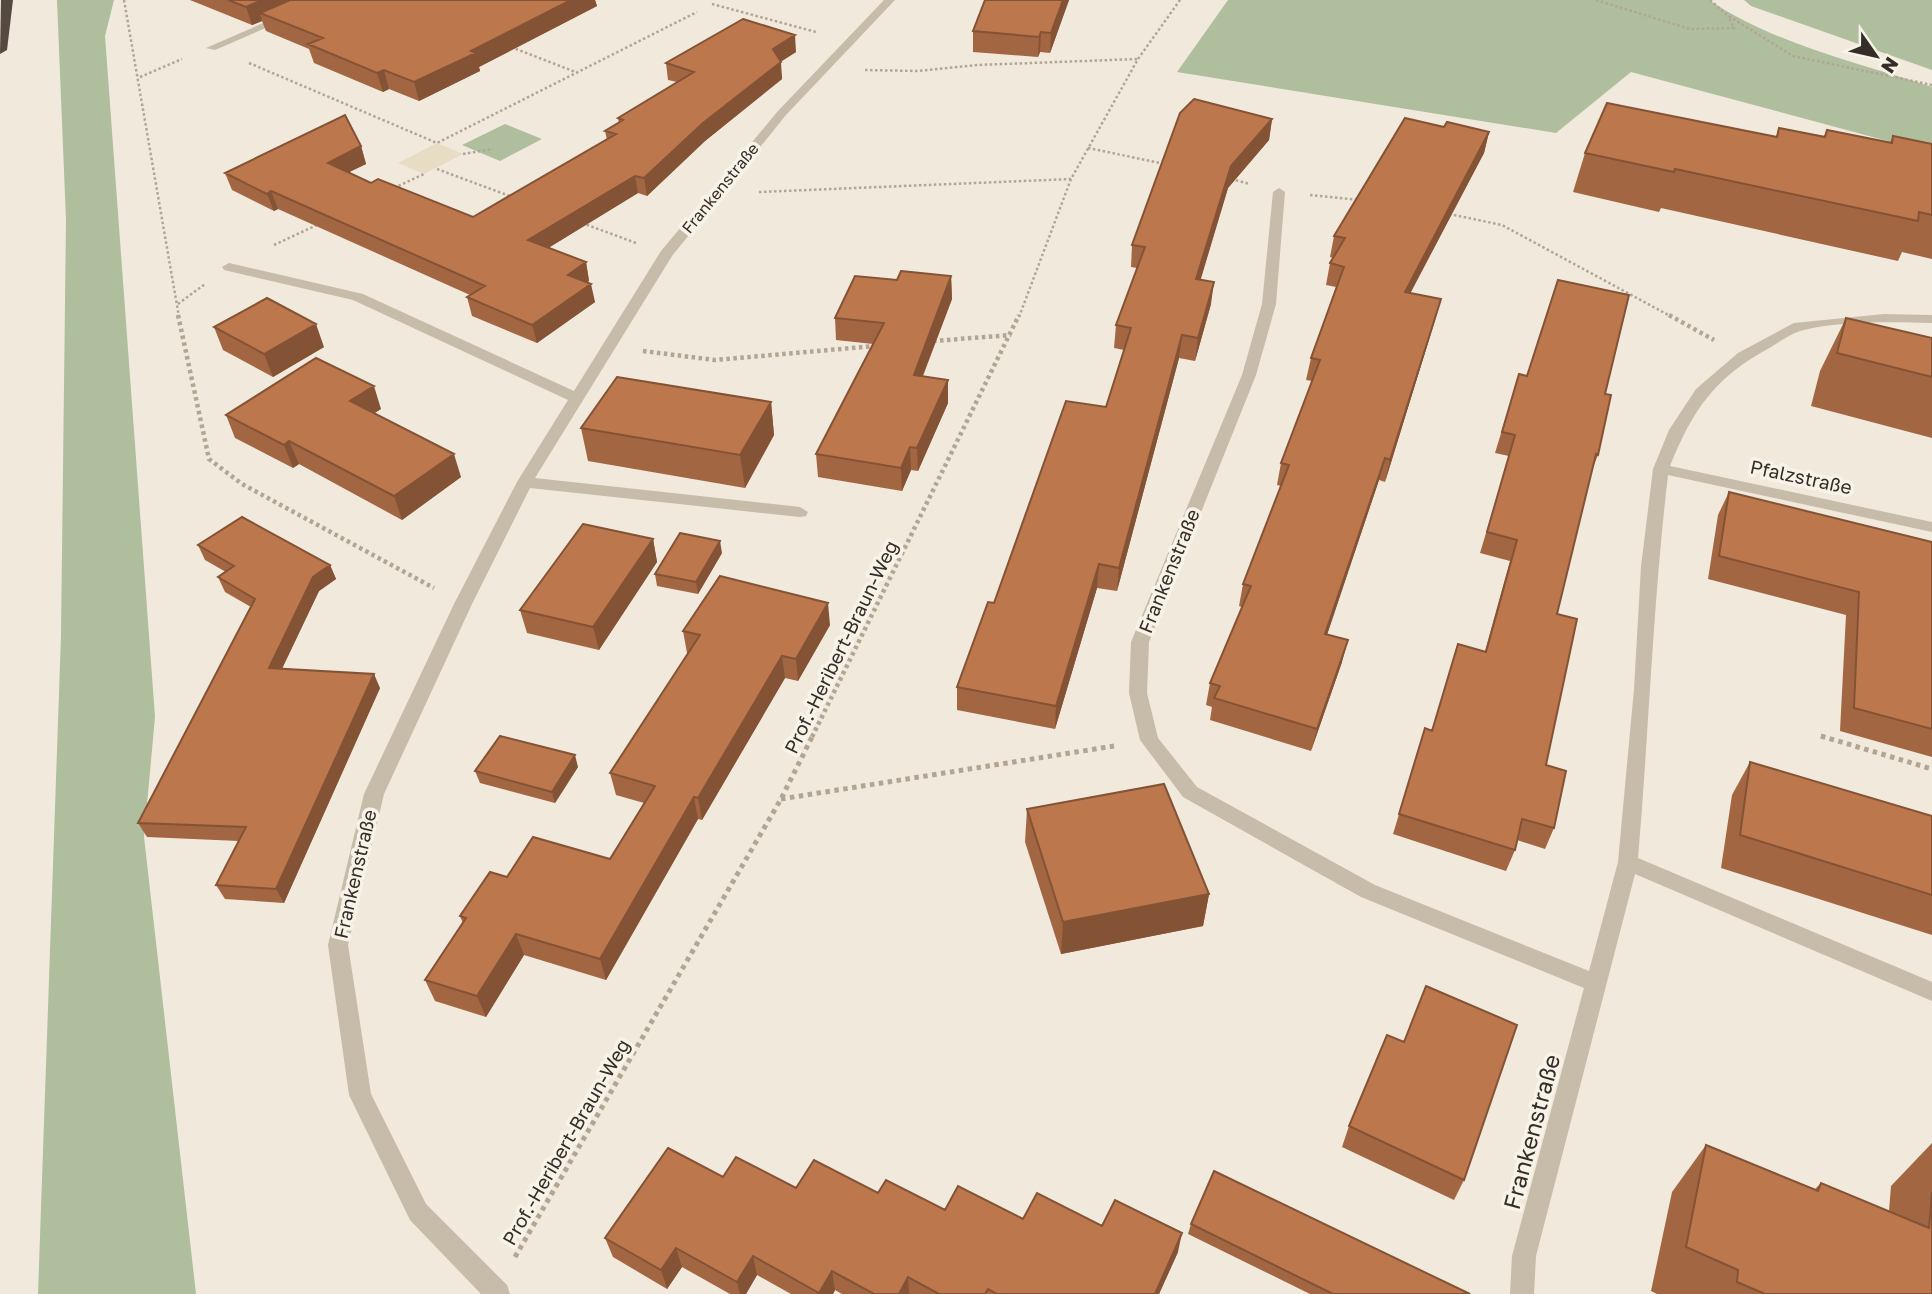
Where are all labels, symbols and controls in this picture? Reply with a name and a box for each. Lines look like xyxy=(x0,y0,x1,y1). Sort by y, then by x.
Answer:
north arrow xyxy=(1841,21,1911,91)
text: N xyxy=(1877,53,1904,78)
street label: Frankenstraße xyxy=(677,139,763,237)
street label: Pfalzstraße xyxy=(1748,454,1854,499)
street label: Frankenstraße xyxy=(1133,505,1204,636)
street label: Prof.-Heribert-Braun-Weg xyxy=(779,537,902,757)
street label: Frankenstraße xyxy=(328,807,381,941)
street label: Prof.-Heribert-Braun-Weg xyxy=(497,1035,634,1249)
street label: Frankenstraße xyxy=(1497,1051,1565,1212)

